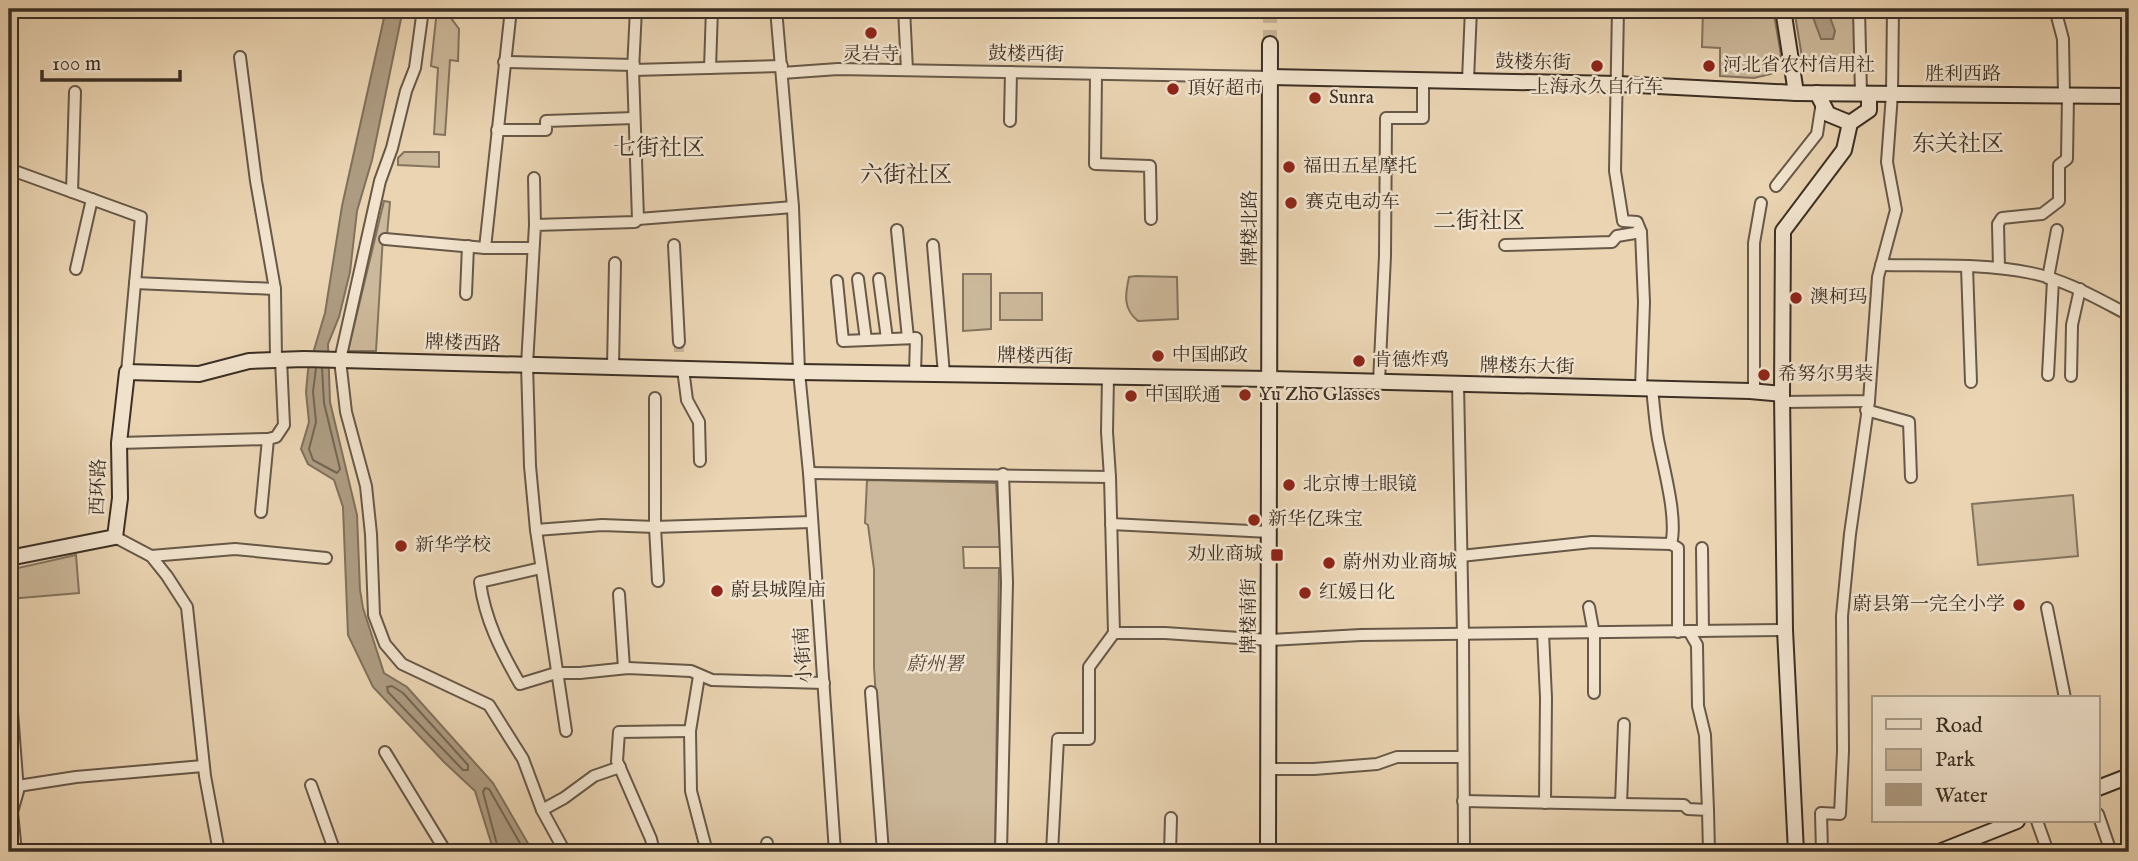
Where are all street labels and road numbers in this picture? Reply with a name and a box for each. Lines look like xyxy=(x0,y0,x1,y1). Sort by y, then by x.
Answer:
street label: 鼓楼西街 xyxy=(988,42,1064,68)
street label: 鼓楼东街 xyxy=(1495,50,1571,76)
street label: 胜利西路 xyxy=(1925,63,2001,87)
street label: 牌楼北路 xyxy=(1239,190,1263,266)
street label: 牌楼西路 xyxy=(425,331,501,357)
street label: 牌楼西街 xyxy=(997,344,1073,370)
street label: 牌楼东大街 xyxy=(1479,354,1575,380)
street label: 西环路 xyxy=(86,458,112,516)
street label: 牌楼南街 xyxy=(1238,578,1262,654)
street label: 小街南 xyxy=(790,626,818,684)

